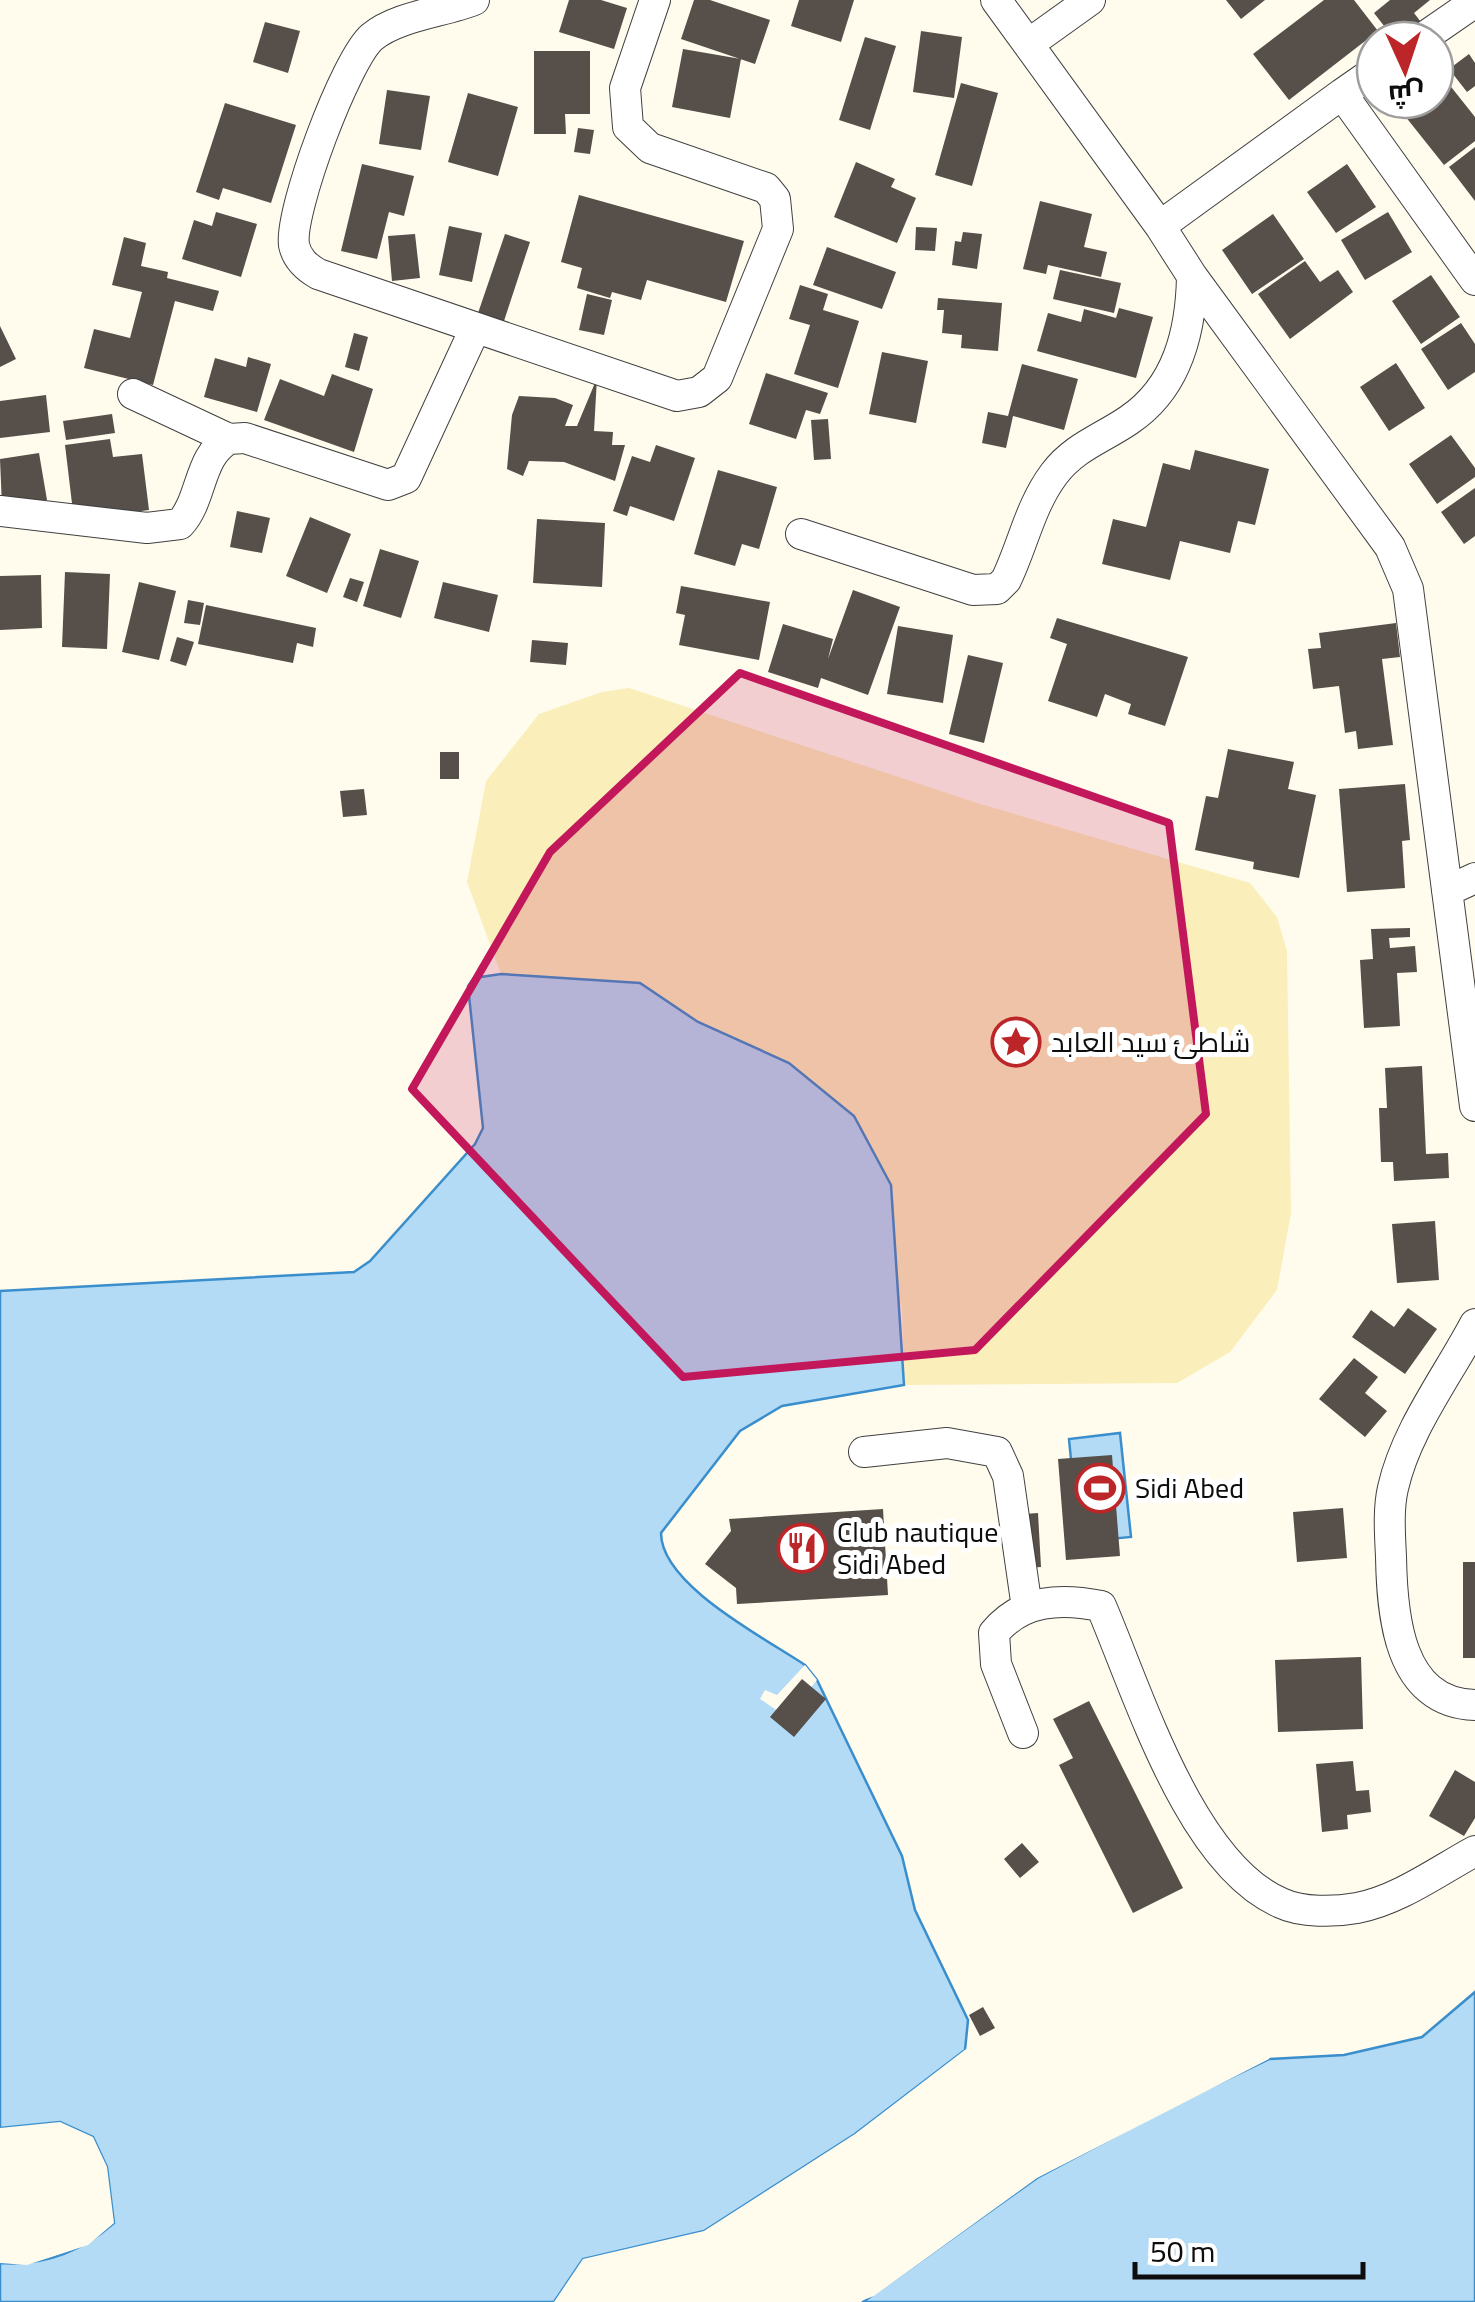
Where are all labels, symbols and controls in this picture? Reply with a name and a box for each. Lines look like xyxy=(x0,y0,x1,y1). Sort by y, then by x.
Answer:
north arrow xyxy=(1355,20,1455,120)
text: ش xyxy=(1387,68,1426,122)
place icon: شاطئ سيد العابد xyxy=(990,1016,1042,1068)
place label: شاطئ سيد العابد xyxy=(1051,1016,1250,1068)
sports icon: Sidi Abed xyxy=(1074,1462,1126,1514)
place label: Sidi Abed xyxy=(1135,1462,1244,1514)
place label: Club nautique Sidi Abed xyxy=(837,1506,998,1590)
restaurant icon: Club nautique Sidi Abed xyxy=(776,1522,828,1574)
scale bar xyxy=(1135,2217,1362,2279)
text: 50 m xyxy=(1150,2223,1215,2279)

